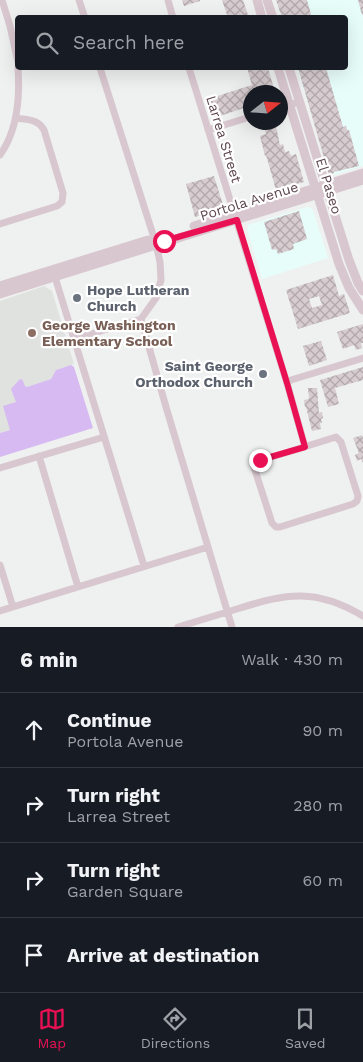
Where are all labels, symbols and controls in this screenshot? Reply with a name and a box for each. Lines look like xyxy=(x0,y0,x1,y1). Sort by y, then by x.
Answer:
search box xyxy=(15,15,348,70)
icon: search xyxy=(33,29,61,57)
text: Search here xyxy=(73,31,184,54)
north arrow xyxy=(243,85,288,130)
street label: Larrea Street xyxy=(203,94,245,185)
street label: El Paseo xyxy=(313,156,345,216)
street label: Portola Avenue xyxy=(198,178,300,224)
route start xyxy=(153,230,176,253)
place label: Hope Lutheran Church xyxy=(87,282,189,314)
marker: Hope Lutheran Church xyxy=(71,292,83,304)
place label: George Washington Elementary School xyxy=(42,317,176,349)
marker: George Washington Elementary School xyxy=(26,327,38,339)
place label: Saint George Orthodox Church xyxy=(135,358,253,390)
marker: Saint George Orthodox Church xyxy=(257,368,269,380)
route end xyxy=(249,449,272,472)
text: 6 min xyxy=(20,647,78,672)
text: Walk · 430 m xyxy=(241,650,343,669)
text: Continue xyxy=(67,709,151,732)
icon: ahead xyxy=(20,716,48,744)
text: 90 m xyxy=(302,721,343,740)
text: Portola Avenue xyxy=(67,732,184,751)
text: Turn right xyxy=(67,784,160,807)
icon: right xyxy=(20,791,48,819)
text: 280 m xyxy=(293,796,343,815)
text: Larrea Street xyxy=(67,807,170,826)
text: Turn right xyxy=(67,859,160,882)
icon: right xyxy=(20,866,48,894)
text: 60 m xyxy=(303,871,343,890)
text: Garden Square xyxy=(67,882,183,901)
icon: arrive xyxy=(20,941,48,969)
text: Arrive at destination xyxy=(67,944,259,967)
tab: Map xyxy=(37,1005,66,1051)
tab: Directions xyxy=(141,1005,210,1051)
tab: Saved xyxy=(285,1005,326,1051)

